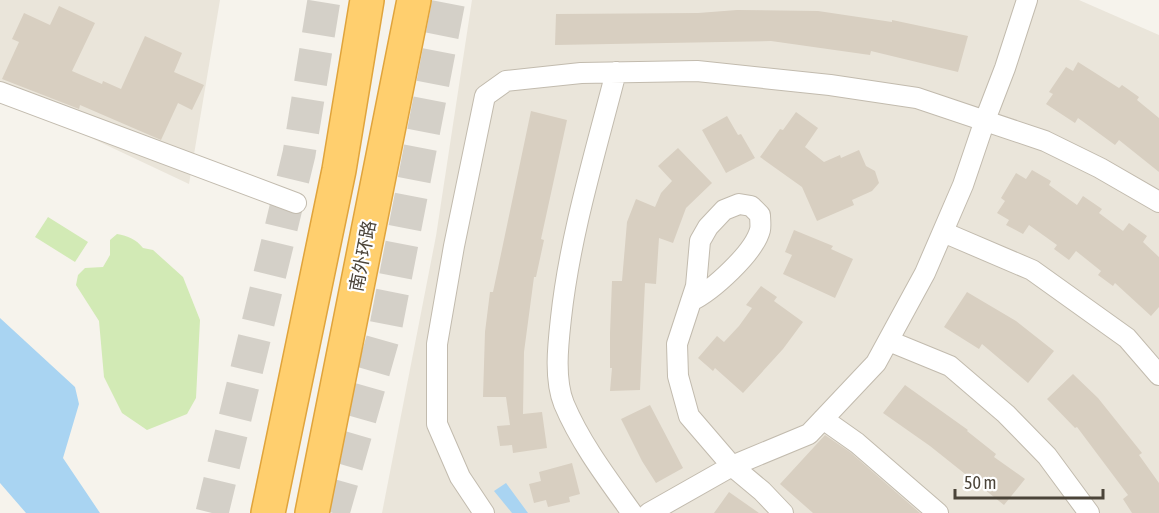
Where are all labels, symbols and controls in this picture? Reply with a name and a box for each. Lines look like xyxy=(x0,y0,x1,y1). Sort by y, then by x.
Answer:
street label: 南外环路 xyxy=(345,219,380,293)
scale bar xyxy=(955,462,1104,500)
text: 50 m xyxy=(964,472,996,493)

